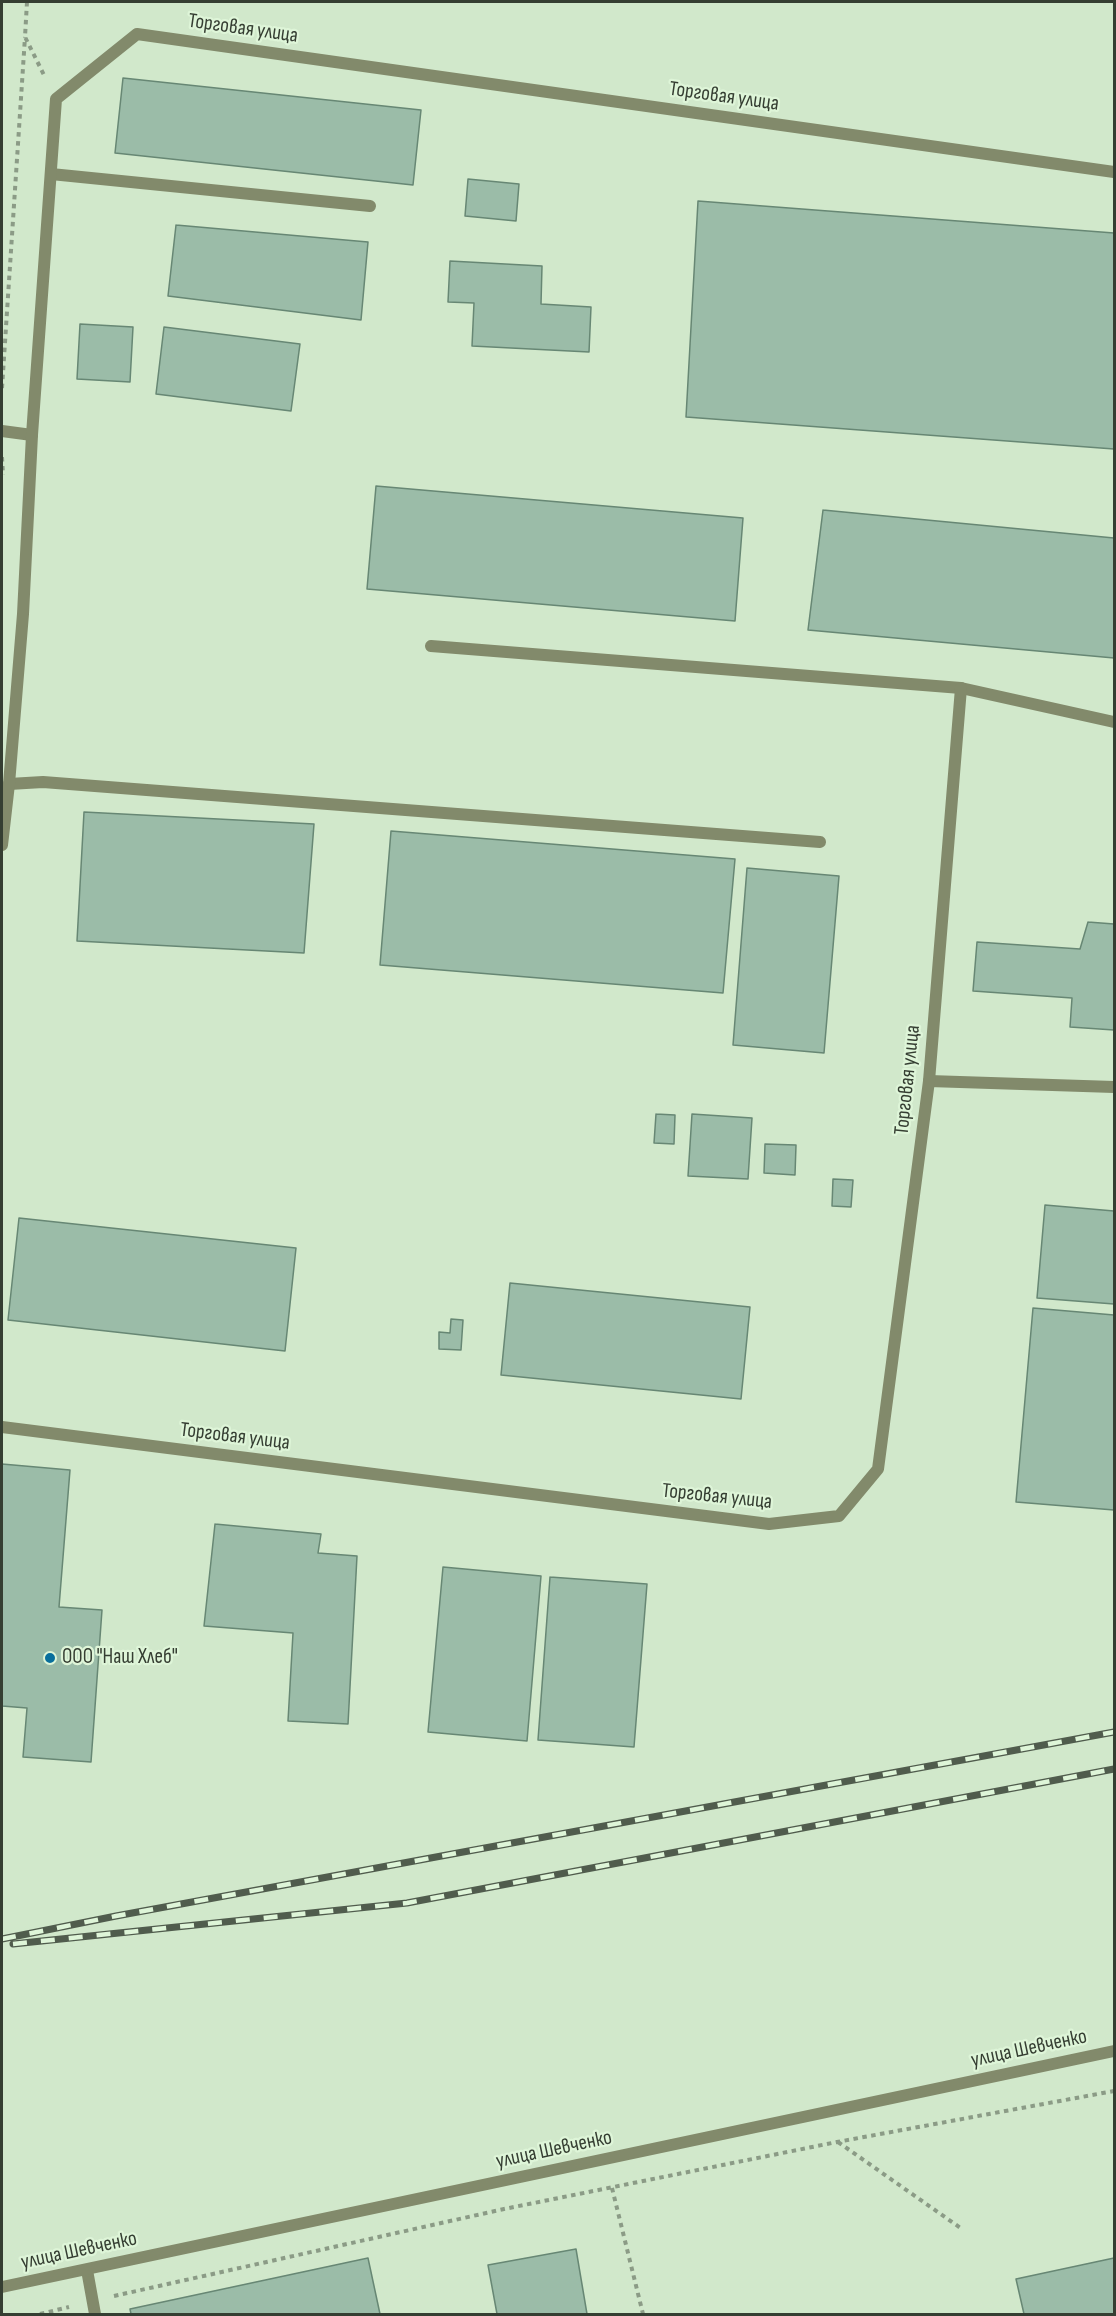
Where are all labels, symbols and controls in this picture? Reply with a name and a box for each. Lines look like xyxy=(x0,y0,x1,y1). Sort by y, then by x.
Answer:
street label: Торговая улица xyxy=(187,9,299,49)
street label: Торговая улица xyxy=(668,77,780,117)
street label: Торговая улица xyxy=(890,1024,926,1136)
street label: Торговая улица xyxy=(179,1418,291,1456)
street label: Торговая улица xyxy=(661,1479,773,1515)
place label: ООО "Наш Хлеб" xyxy=(62,1645,178,1671)
marker: ООО "Наш Хлеб" xyxy=(43,1651,57,1665)
street label: улица Шевченко xyxy=(969,2024,1089,2074)
street label: улица Шевченко xyxy=(494,2125,614,2175)
street label: улица Шевченко xyxy=(19,2226,139,2276)

